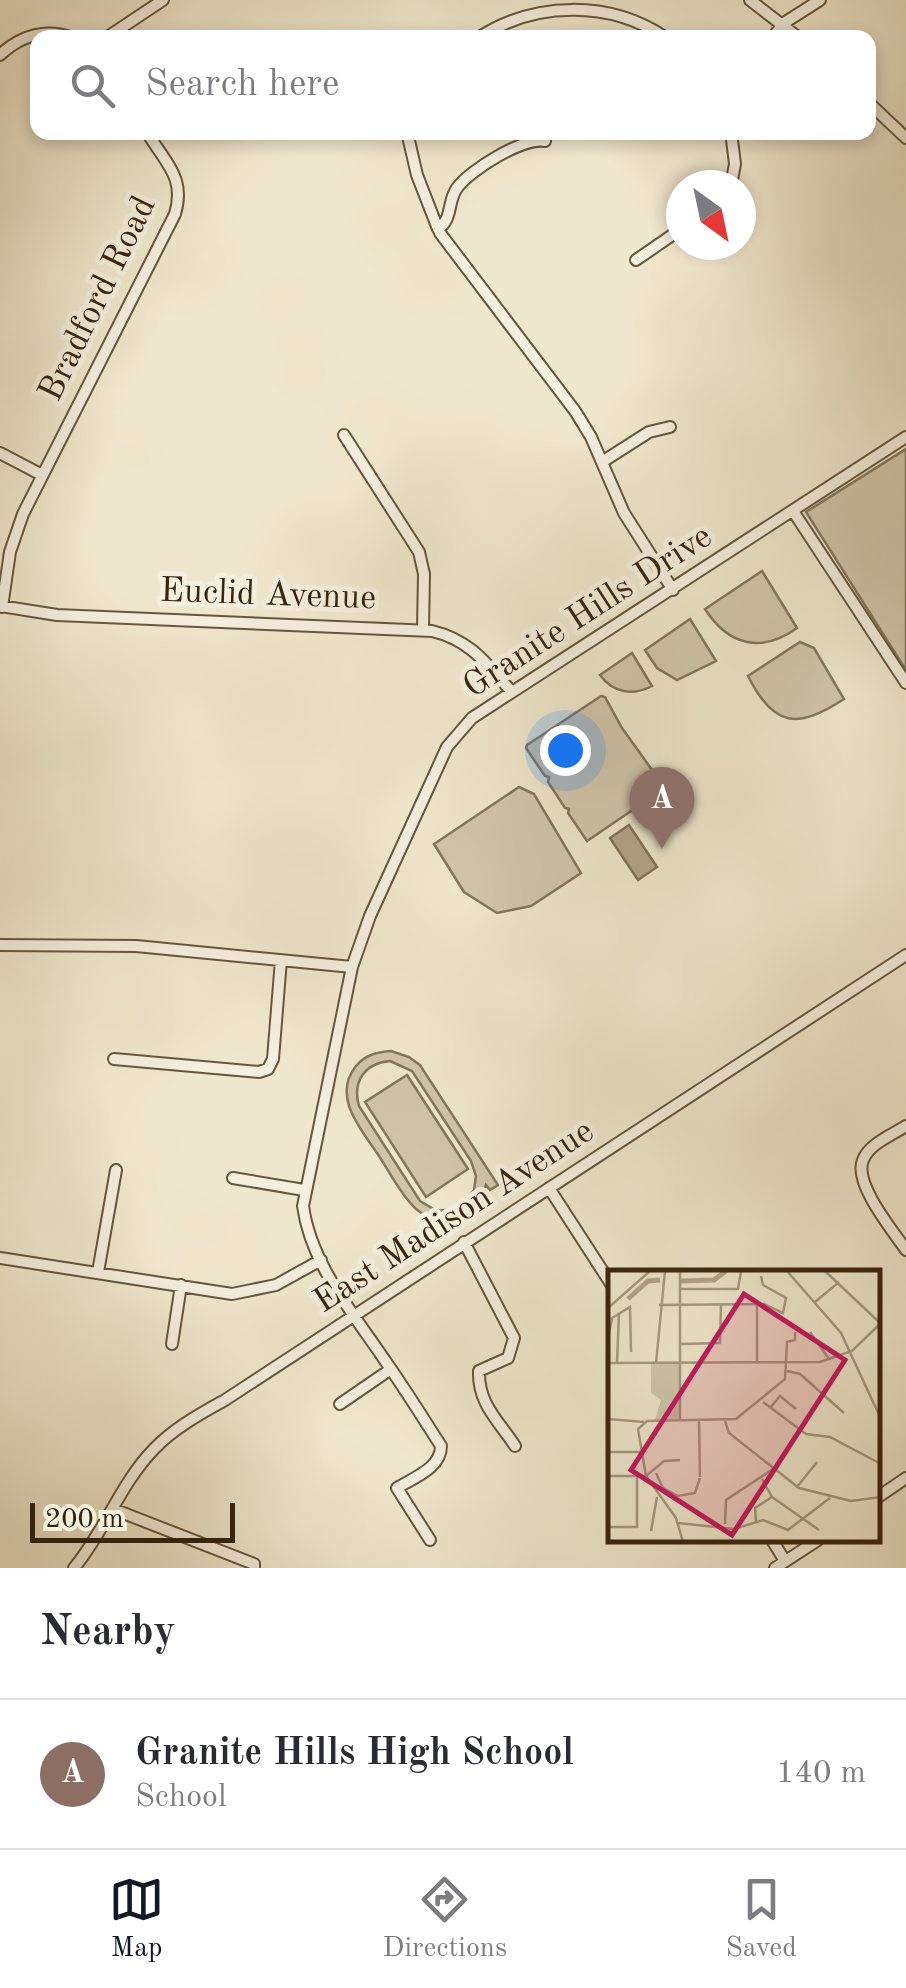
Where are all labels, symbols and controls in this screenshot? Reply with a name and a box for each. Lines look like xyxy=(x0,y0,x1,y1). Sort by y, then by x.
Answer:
search box xyxy=(30,30,876,140)
icon: search xyxy=(65,58,120,113)
text: Search here xyxy=(145,66,340,104)
north arrow xyxy=(666,170,756,260)
street label: Bradford Road xyxy=(33,191,163,407)
street label: Granite Hills Drive xyxy=(458,519,718,705)
street label: Euclid Avenue xyxy=(159,574,377,616)
your location xyxy=(540,725,591,776)
pin: A xyxy=(630,766,694,849)
street label: East Madison Avenue xyxy=(308,1114,600,1320)
inset map xyxy=(608,1270,881,1543)
scale bar xyxy=(30,1498,235,1542)
text: 200 m xyxy=(45,1506,124,1534)
text: Nearby xyxy=(40,1612,176,1654)
text: Granite Hills High School xyxy=(135,1735,574,1773)
text: A xyxy=(60,1758,85,1790)
text: 140 m xyxy=(776,1758,866,1790)
text: School xyxy=(135,1782,227,1814)
tab: Map xyxy=(109,1872,164,1967)
tab: Directions xyxy=(383,1872,507,1967)
tab: Saved xyxy=(725,1872,797,1967)

